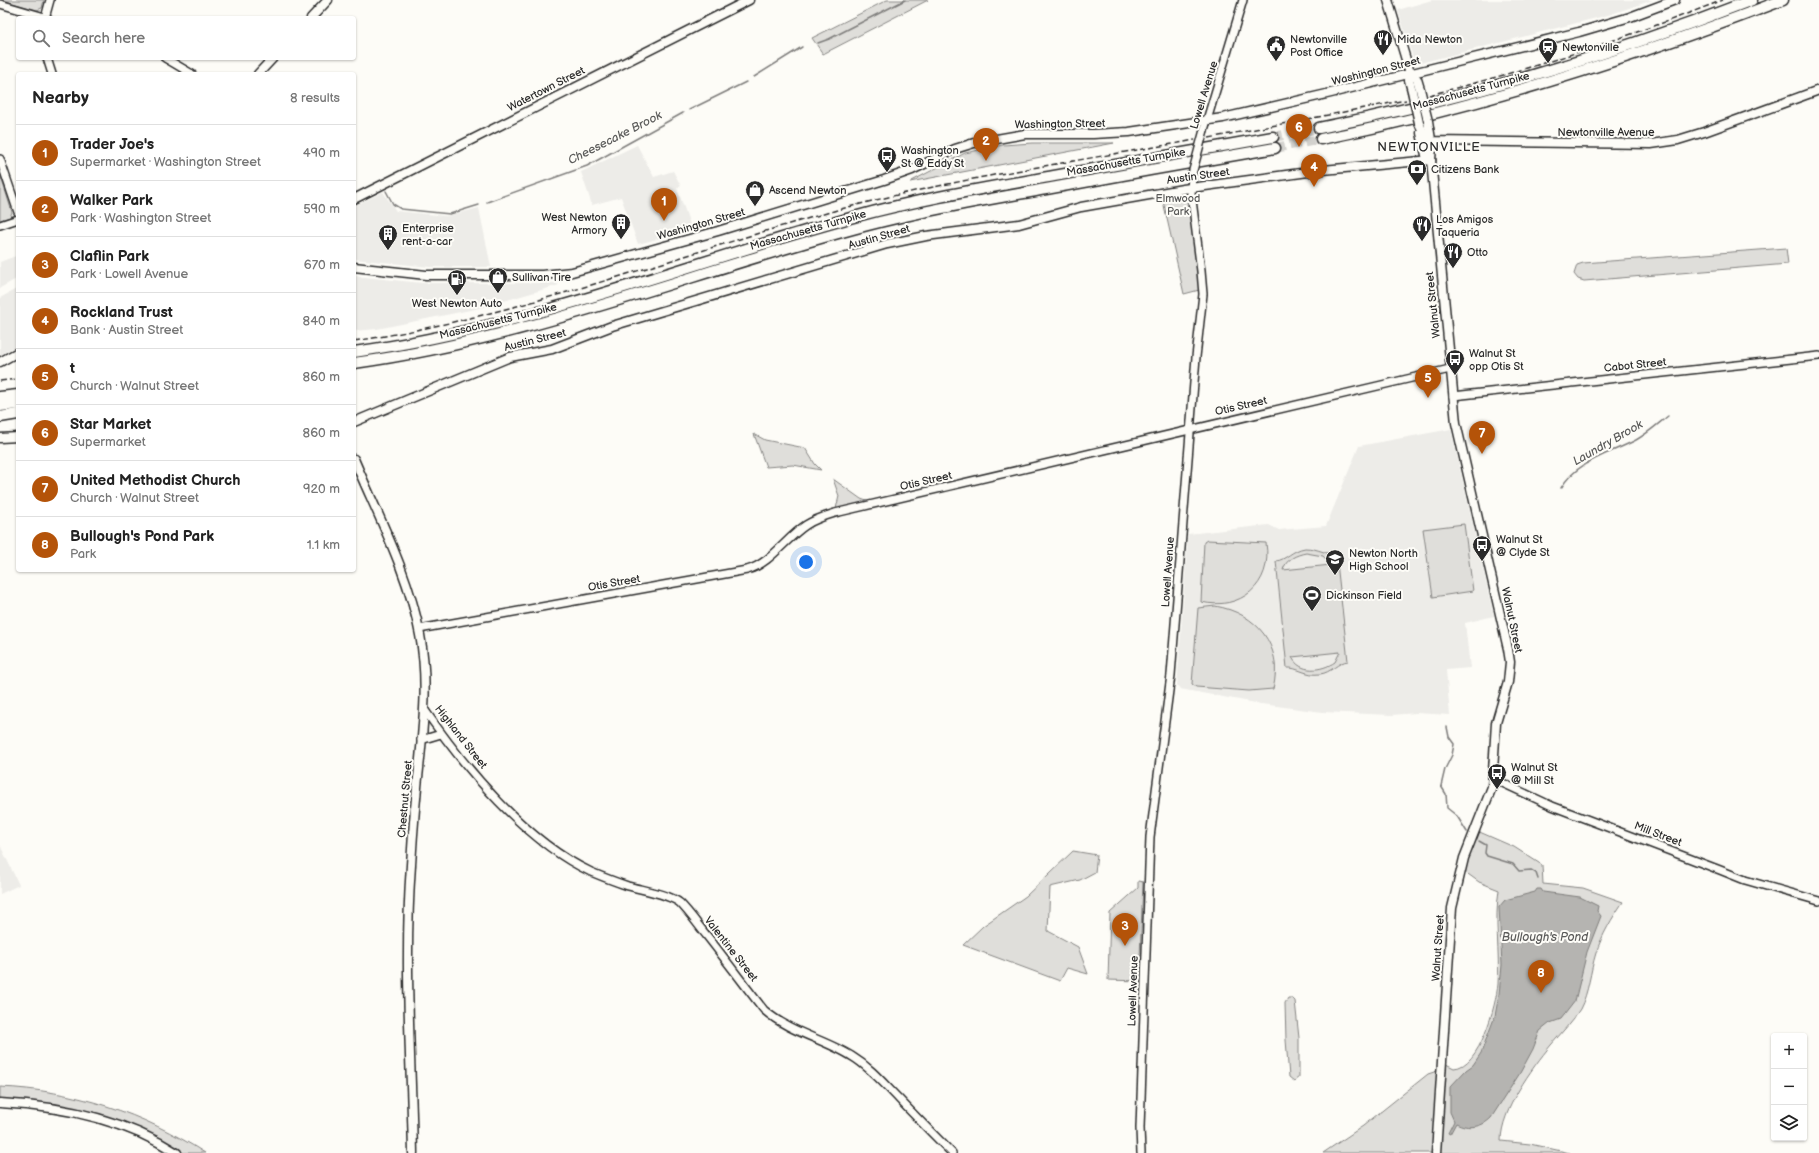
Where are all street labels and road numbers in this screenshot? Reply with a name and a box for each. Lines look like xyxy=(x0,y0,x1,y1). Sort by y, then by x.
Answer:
street label: Washington Street xyxy=(1330,54,1422,88)
street label: Lowell Avenue xyxy=(1187,59,1221,131)
street label: Watertown Street xyxy=(505,64,587,114)
street label: Massachusetts Turnpike xyxy=(1411,69,1531,113)
street label: Washington Street xyxy=(1015,117,1106,131)
street label: Newtonville Avenue xyxy=(1558,126,1655,139)
street label: Massachusetts Turnpike xyxy=(1066,145,1187,179)
street label: Austin Street xyxy=(1166,165,1231,187)
street label: Washington Street xyxy=(656,205,747,243)
street label: Massachusetts Turnpike xyxy=(748,207,868,253)
street label: Austin Street xyxy=(847,222,912,252)
street label: Walnut Street xyxy=(1423,271,1443,339)
street label: Massachusetts Turnpike xyxy=(438,300,558,342)
street label: Austin Street xyxy=(503,326,568,354)
street label: Cabot Street xyxy=(1603,355,1667,375)
street label: Otis Street xyxy=(1214,394,1269,418)
street label: Otis Street xyxy=(899,469,954,493)
street label: Lowell Avenue xyxy=(1159,536,1177,608)
street label: Otis Street xyxy=(587,572,642,594)
street label: Walnut Street xyxy=(1499,586,1525,655)
street label: Highland Street xyxy=(432,703,490,772)
street label: Chestnut Street xyxy=(395,759,415,838)
street label: Mill Street xyxy=(1632,819,1684,849)
street label: Valentine Street xyxy=(702,914,761,985)
street label: Walnut Street xyxy=(1429,914,1447,982)
street label: Lowell Avenue xyxy=(1125,955,1141,1027)

